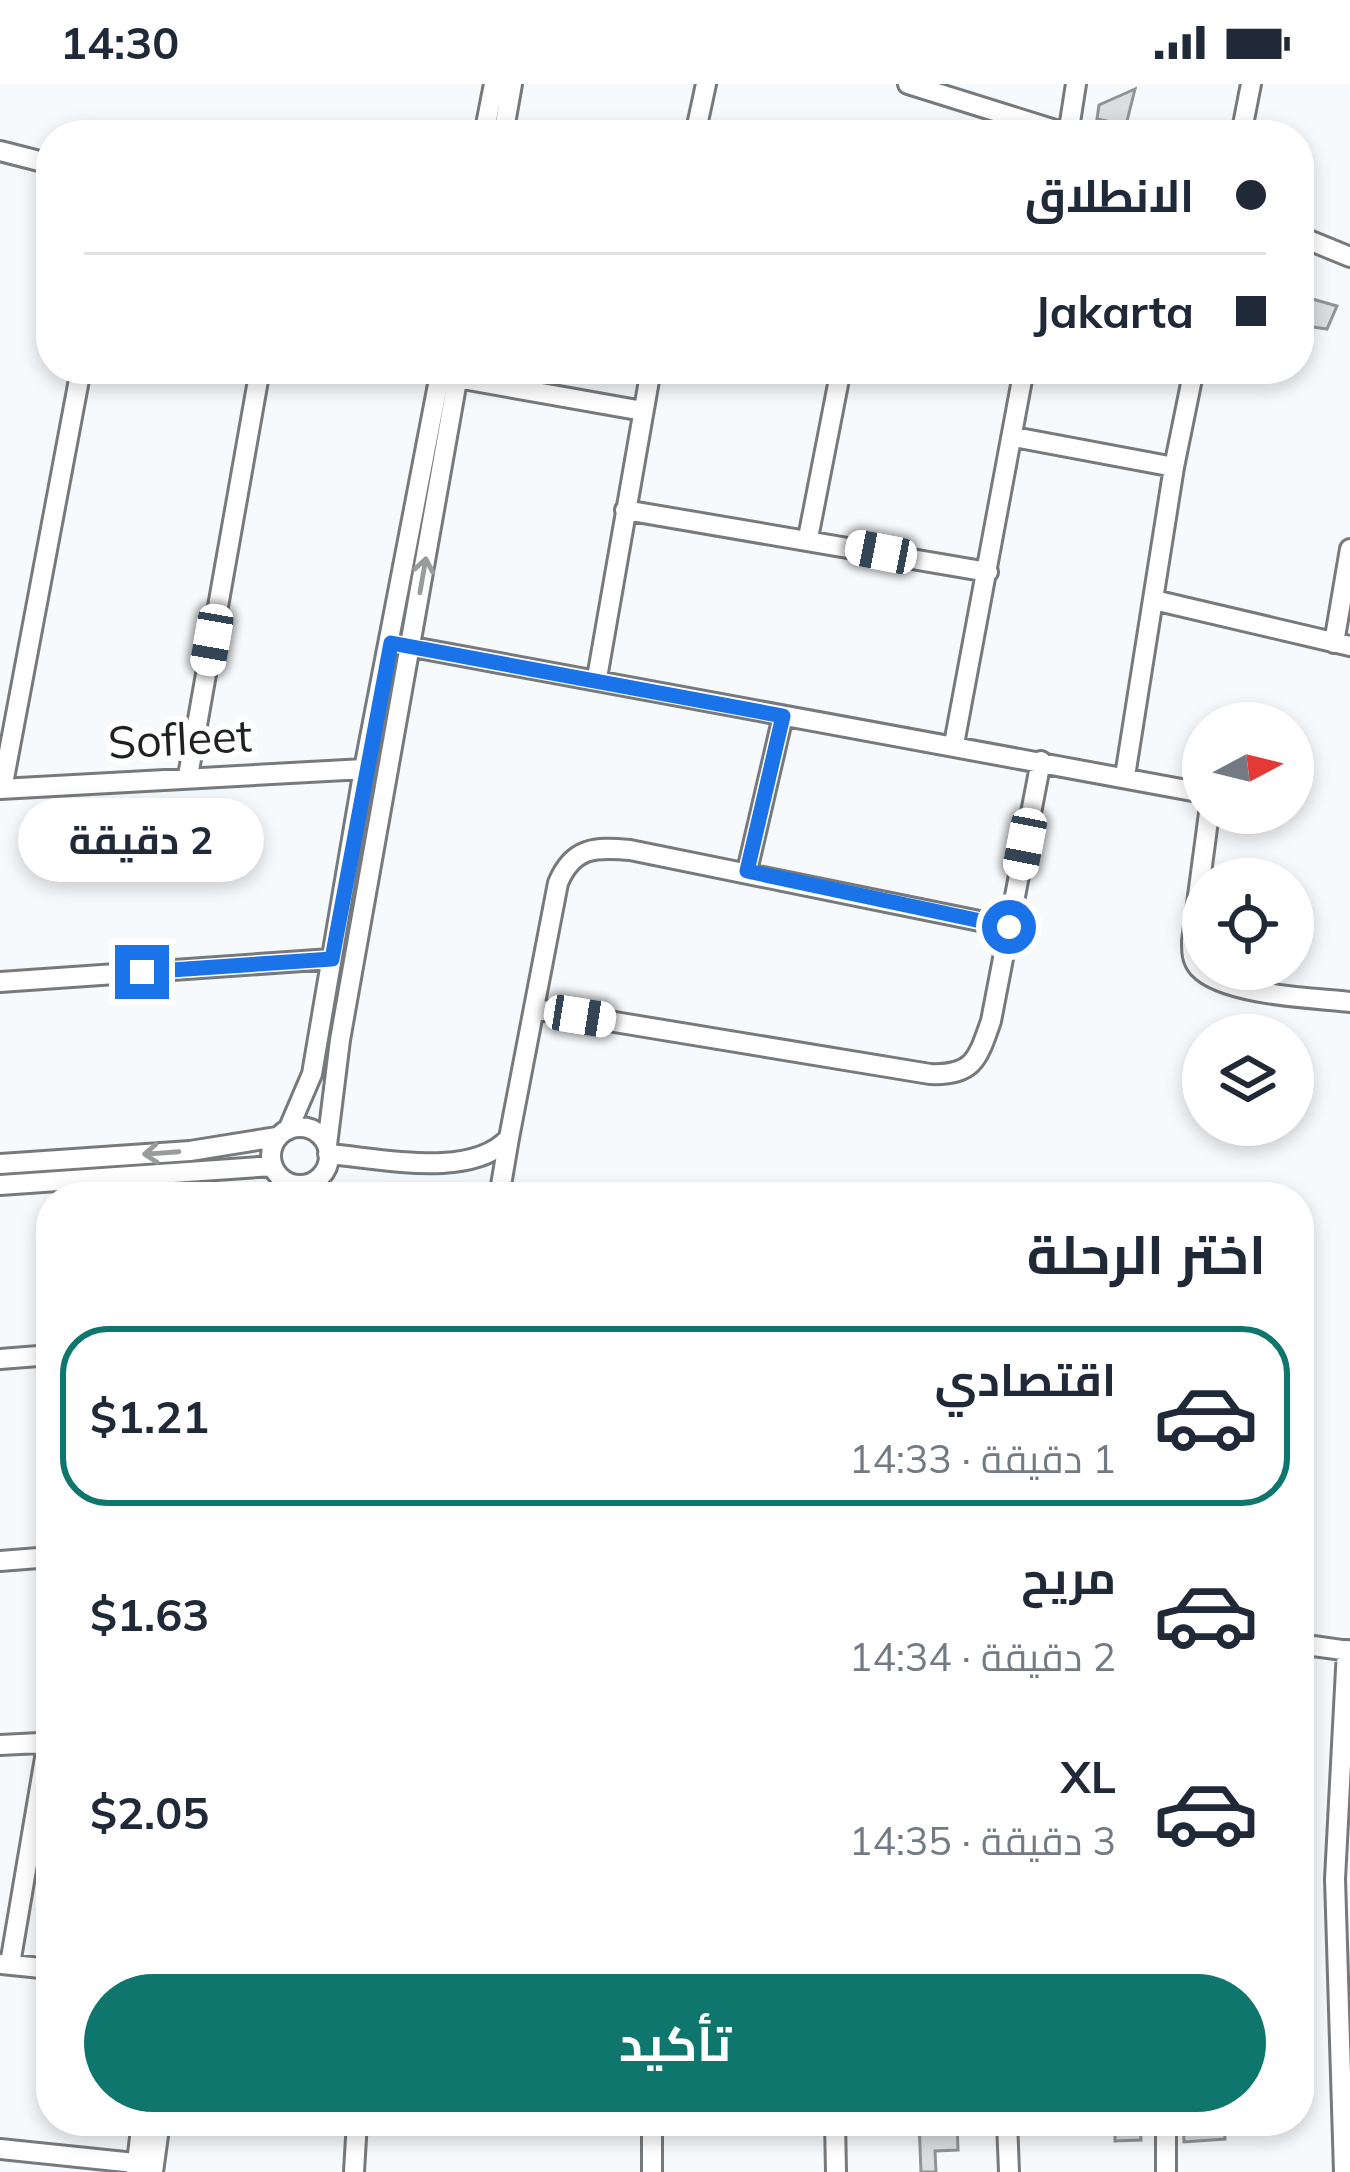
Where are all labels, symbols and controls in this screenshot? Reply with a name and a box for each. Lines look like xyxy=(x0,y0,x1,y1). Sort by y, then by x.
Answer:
text: 14:30 xyxy=(60,14,179,70)
text: الانطلاق xyxy=(1025,167,1194,223)
text: Jakarta xyxy=(1033,283,1194,339)
car xyxy=(842,527,920,577)
one-way arrow xyxy=(413,556,436,595)
car xyxy=(188,601,236,679)
north arrow xyxy=(1182,702,1314,834)
map controls xyxy=(1182,702,1314,1146)
street label: Sofleet xyxy=(107,706,253,770)
callout: 2 دقيقة xyxy=(19,798,265,882)
car xyxy=(1000,805,1050,883)
text: 2 دقيقة xyxy=(69,815,213,864)
button: locate xyxy=(1182,858,1314,990)
route start xyxy=(982,900,1036,954)
route end xyxy=(115,945,169,999)
car xyxy=(542,993,618,1039)
button: layers xyxy=(1182,1014,1314,1146)
one-way arrow xyxy=(143,1141,182,1164)
text: اختر الرحلة xyxy=(1027,1220,1266,1288)
text: اقتصادي xyxy=(935,1351,1116,1407)
icon: car xyxy=(1152,1362,1260,1470)
text: $1.21 xyxy=(90,1388,209,1444)
text: 1 دقيقة · 14:33 xyxy=(849,1434,1116,1483)
text: مريح xyxy=(1021,1549,1116,1605)
icon: car xyxy=(1152,1560,1260,1668)
text: $1.63 xyxy=(90,1586,209,1642)
text: 2 دقيقة · 14:34 xyxy=(849,1632,1116,1681)
text: XL xyxy=(1061,1748,1116,1804)
icon: car xyxy=(1152,1758,1260,1866)
text: $2.05 xyxy=(90,1784,209,1840)
text: 3 دقيقة · 14:35 xyxy=(849,1816,1116,1865)
button: تأكيد xyxy=(84,1974,1266,2112)

